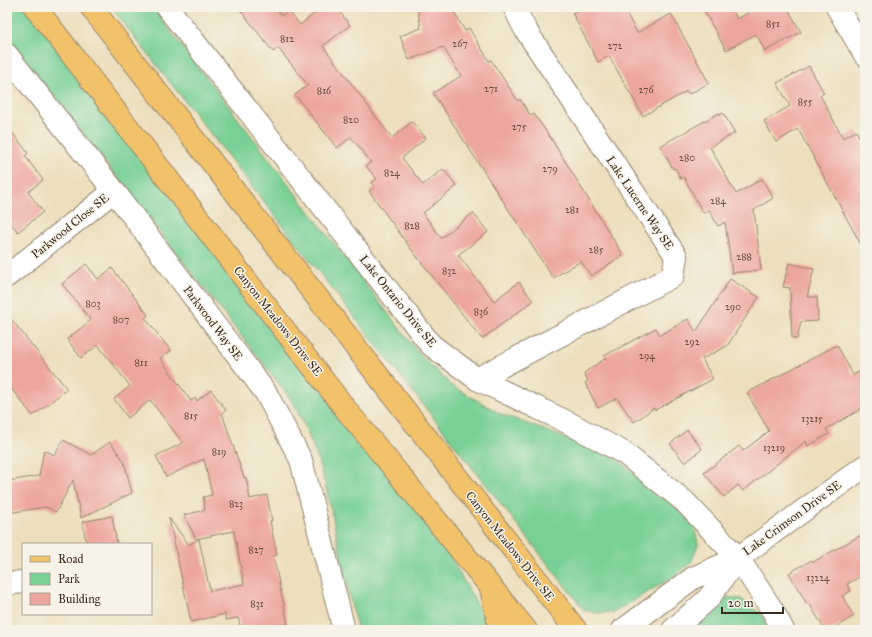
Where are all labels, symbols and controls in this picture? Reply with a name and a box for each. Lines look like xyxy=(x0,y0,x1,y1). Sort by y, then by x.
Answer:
house number: 851 xyxy=(766,18,780,30)
house number: 812 xyxy=(280,33,294,45)
house number: 267 xyxy=(452,38,468,50)
house number: 272 xyxy=(608,40,623,52)
house number: 271 xyxy=(484,83,498,95)
house number: 276 xyxy=(638,84,654,96)
house number: 816 xyxy=(317,85,332,97)
house number: 855 xyxy=(798,96,813,108)
house number: 820 xyxy=(343,114,359,126)
house number: 275 xyxy=(512,121,527,133)
house number: 280 xyxy=(679,152,695,164)
street label: Lake Lucerne Way SE xyxy=(603,153,677,253)
house number: 279 xyxy=(542,163,558,175)
house number: 824 xyxy=(384,167,400,179)
street label: Parkwood Close SE xyxy=(29,190,112,261)
house number: 284 xyxy=(710,195,726,207)
house number: 281 xyxy=(565,204,579,216)
house number: 828 xyxy=(404,220,420,232)
house number: 285 xyxy=(589,244,604,256)
house number: 288 xyxy=(736,251,752,263)
street label: Lake Ontario Drive SE xyxy=(357,252,440,350)
street label: Canyon Meadows Drive SE xyxy=(231,263,325,379)
house number: 832 xyxy=(442,265,456,277)
street label: Parkwood Way SE xyxy=(180,283,246,363)
house number: 803 xyxy=(85,298,101,310)
house number: 290 xyxy=(725,301,741,313)
house number: 836 xyxy=(474,306,489,318)
house number: 807 xyxy=(113,314,129,326)
house number: 292 xyxy=(684,336,700,348)
house number: 294 xyxy=(639,350,655,362)
house number: 811 xyxy=(134,357,148,369)
house number: 815 xyxy=(184,410,198,422)
house number: 13215 xyxy=(801,413,823,425)
house number: 13219 xyxy=(763,442,785,454)
house number: 819 xyxy=(212,446,226,458)
street label: Lake Crimson Drive SE xyxy=(740,477,844,558)
street label: Canyon Meadows Drive SE xyxy=(463,488,557,604)
house number: 823 xyxy=(229,498,243,510)
legend xyxy=(22,543,152,615)
house number: 827 xyxy=(248,544,264,556)
text: Road xyxy=(58,552,84,566)
text: Park xyxy=(58,572,80,586)
house number: 13224 xyxy=(806,572,830,584)
scale bar xyxy=(722,589,783,615)
text: Building xyxy=(58,592,101,607)
text: 20 m xyxy=(728,596,754,610)
house number: 831 xyxy=(250,598,264,610)

